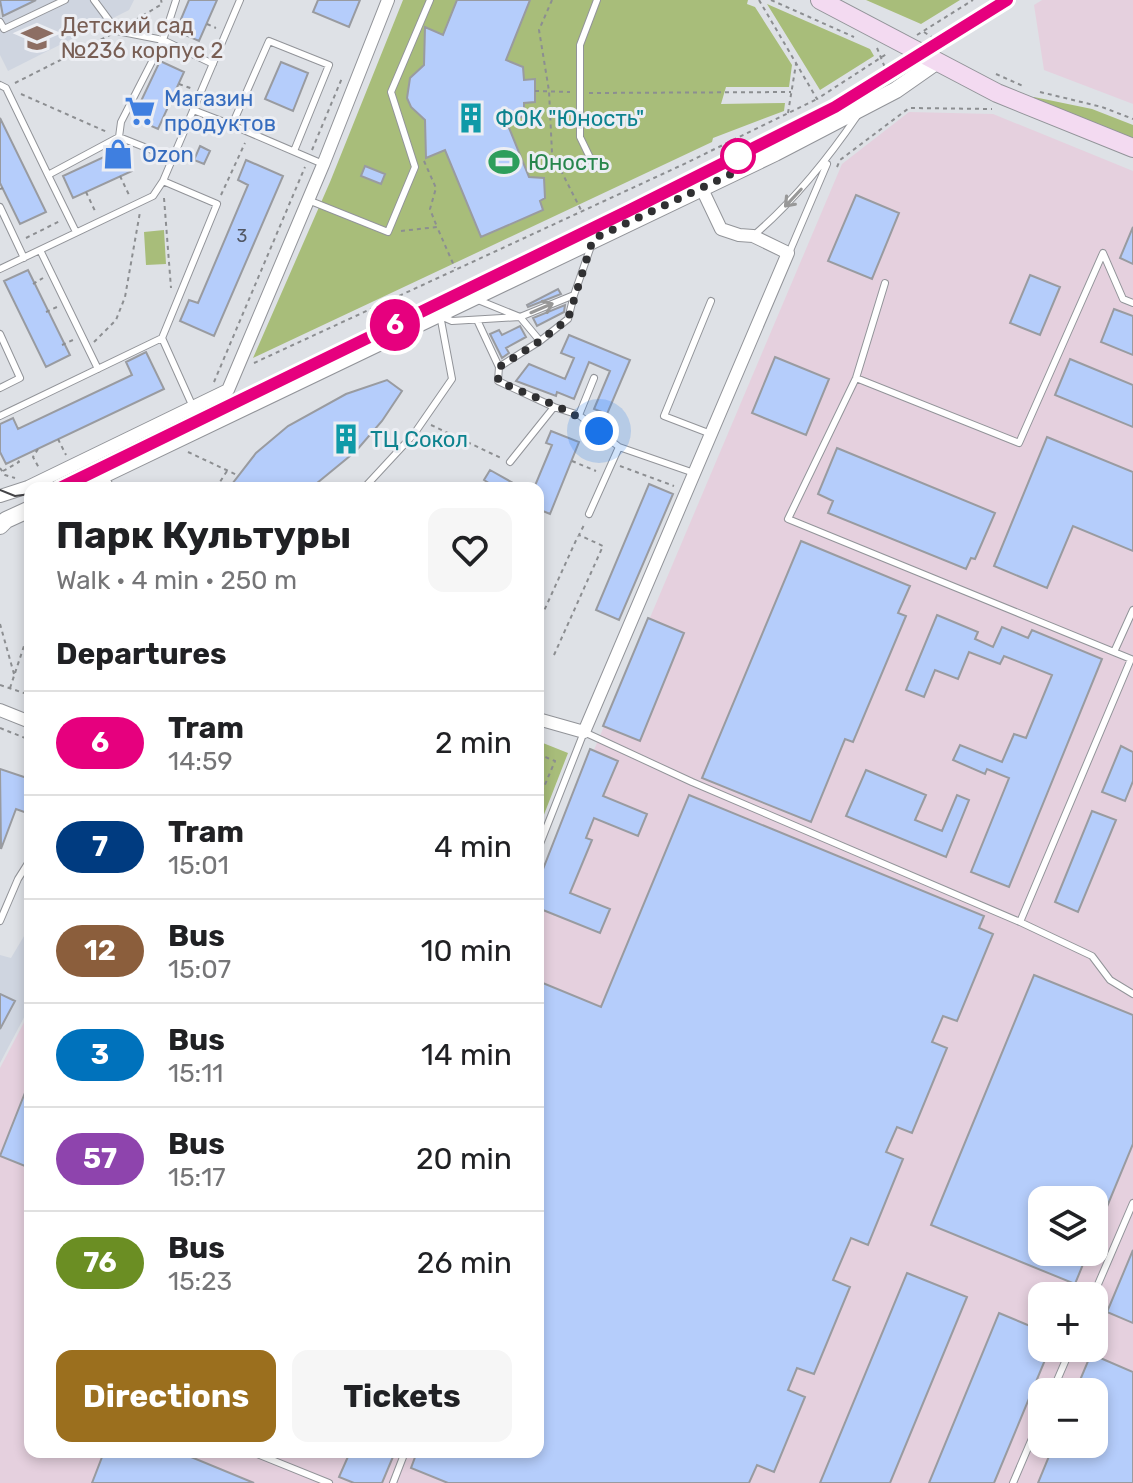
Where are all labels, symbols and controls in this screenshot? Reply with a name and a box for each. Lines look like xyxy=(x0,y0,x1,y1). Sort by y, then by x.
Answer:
place label: Детский сад №236 корпус 2 xyxy=(61,12,223,64)
school or university icon: Детский сад №236 корпус 2 xyxy=(20,21,54,55)
place label: Магазин продуктов xyxy=(164,85,276,137)
supermarket icon: Магазин продуктов xyxy=(123,94,157,128)
building icon: ФОК "Юность" xyxy=(454,101,488,135)
place label: ФОК "Юность" xyxy=(495,105,644,132)
shop icon: Ozon xyxy=(101,137,135,171)
unlabelled marker xyxy=(721,139,755,173)
place label: Ozon xyxy=(142,141,194,168)
sports icon: Юность xyxy=(487,145,521,179)
place label: Юность xyxy=(528,149,609,176)
one-way arrow xyxy=(783,188,802,208)
house number: 3 xyxy=(237,225,247,247)
line badge: 6 xyxy=(369,299,421,351)
one-way arrow xyxy=(529,300,554,314)
text: 6 xyxy=(386,308,404,341)
your location xyxy=(579,411,619,451)
building icon: ТЦ Сокол xyxy=(329,422,363,456)
place label: ТЦ Сокол xyxy=(370,426,468,453)
button: heart xyxy=(428,508,512,592)
text: Парк Культуры xyxy=(56,512,351,558)
text: Walk · 4 min · 250 m xyxy=(56,565,297,596)
text: Departures xyxy=(56,636,227,672)
text: Tram xyxy=(168,710,244,746)
text: 2 min xyxy=(435,725,512,761)
text: 6 xyxy=(91,726,109,759)
text: 14:59 xyxy=(168,746,233,777)
text: Tram xyxy=(168,814,244,850)
text: 4 min xyxy=(434,829,512,865)
text: 7 xyxy=(92,830,108,863)
text: 15:01 xyxy=(168,850,229,881)
text: Bus xyxy=(168,918,225,954)
text: 10 min xyxy=(421,933,512,969)
text: 12 xyxy=(84,934,116,967)
text: 15:07 xyxy=(168,954,231,985)
text: Bus xyxy=(168,1022,225,1058)
text: 14 min xyxy=(421,1037,512,1073)
text: 3 xyxy=(91,1038,109,1071)
text: 15:11 xyxy=(168,1058,223,1089)
text: Bus xyxy=(168,1126,225,1162)
text: 20 min xyxy=(416,1141,512,1177)
text: 57 xyxy=(83,1142,117,1175)
text: 15:17 xyxy=(168,1162,226,1193)
map controls xyxy=(1028,1186,1108,1458)
button: layers xyxy=(1028,1186,1108,1266)
text: Bus xyxy=(168,1230,225,1266)
text: 26 min xyxy=(417,1245,512,1281)
text: 76 xyxy=(83,1246,117,1279)
text: 15:23 xyxy=(168,1266,232,1297)
button: + xyxy=(1028,1282,1108,1362)
button: Directions xyxy=(56,1350,276,1442)
button: Tickets xyxy=(292,1350,512,1442)
button: − xyxy=(1028,1378,1108,1458)

